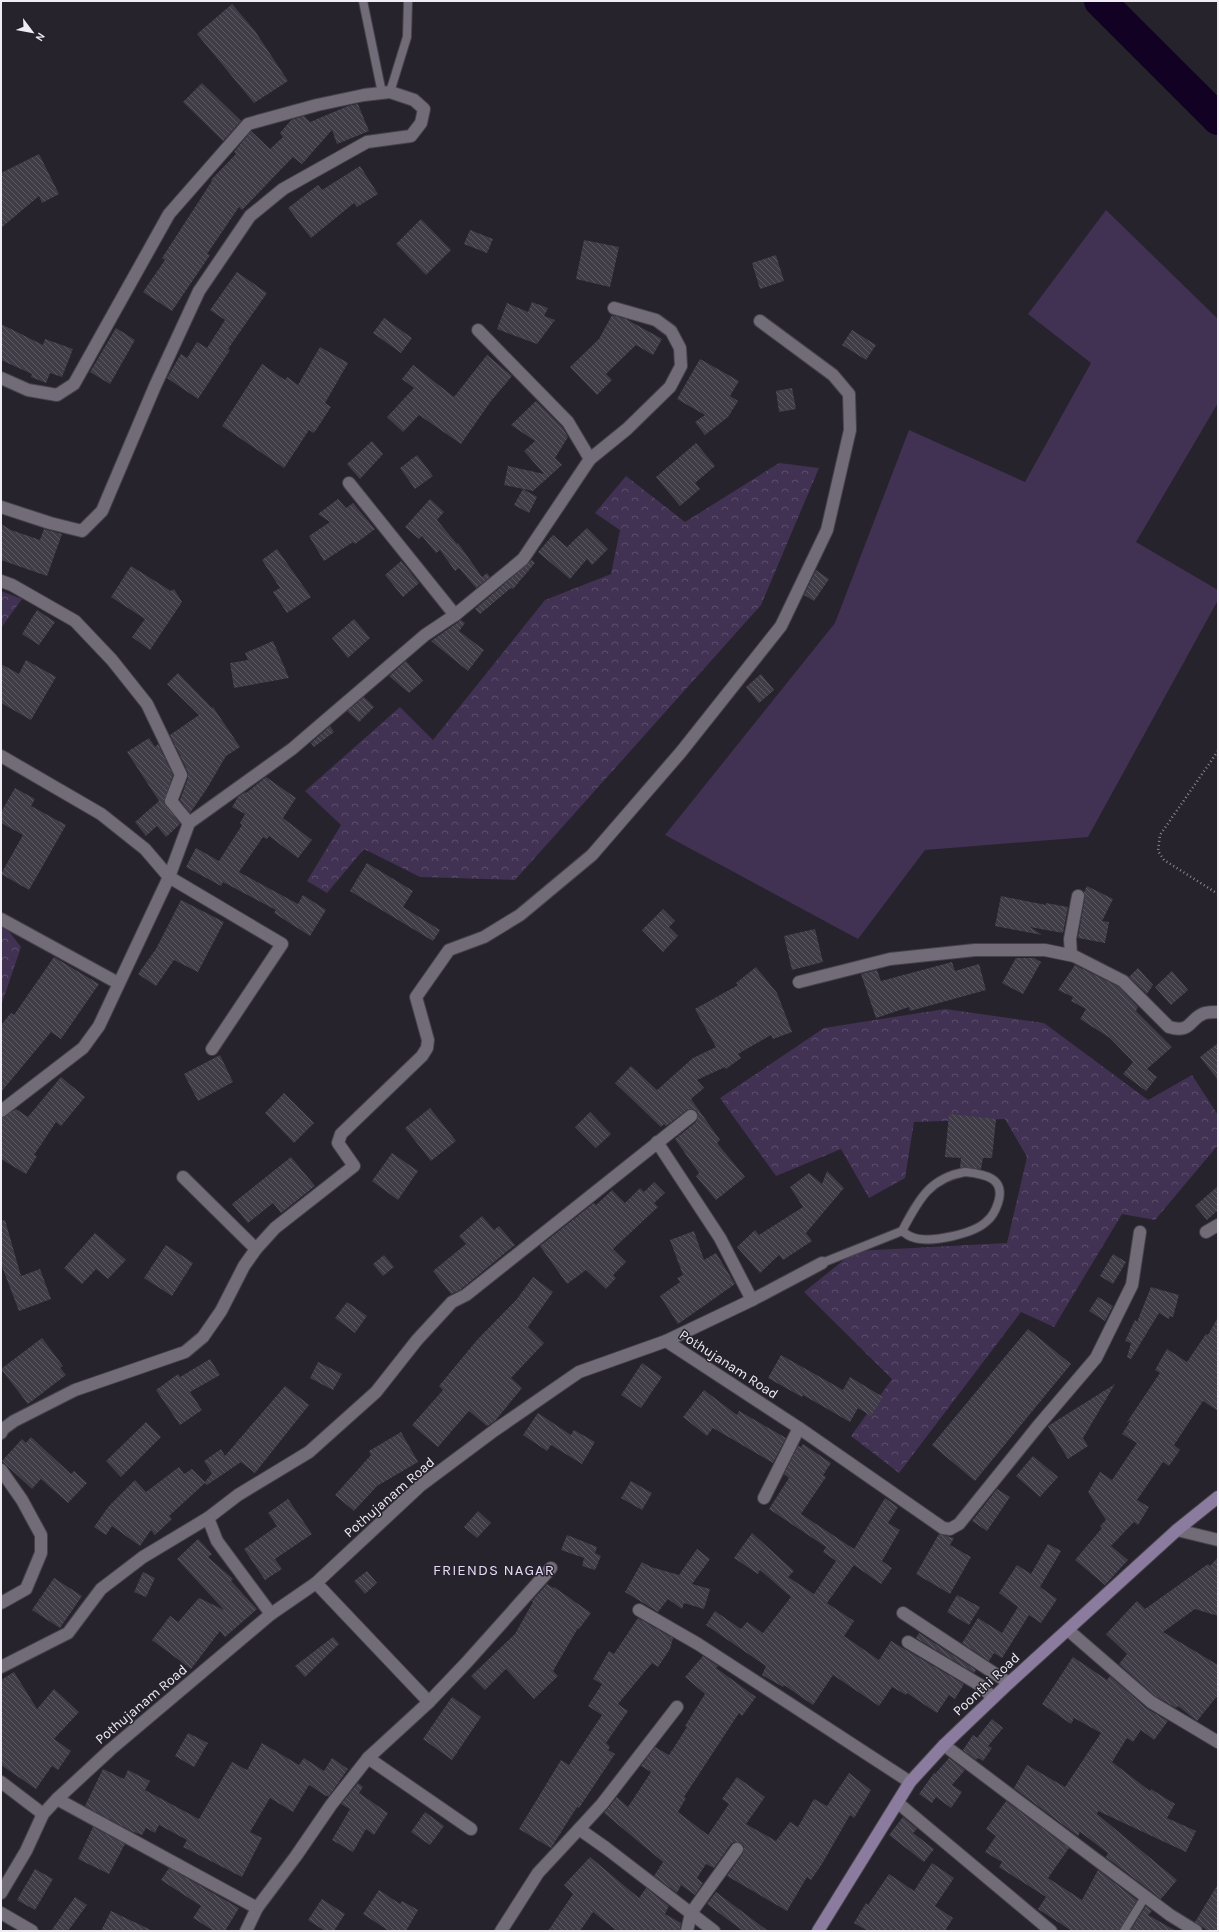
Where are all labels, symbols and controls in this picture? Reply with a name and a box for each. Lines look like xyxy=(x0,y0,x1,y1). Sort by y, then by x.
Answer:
north arrow xyxy=(12,12,52,52)
text: N xyxy=(32,30,48,44)
street label: Pothujanam Road xyxy=(676,1326,781,1403)
street label: Pothujanam Road xyxy=(341,1453,438,1541)
district label: FRIENDS NAGAR xyxy=(433,1561,555,1579)
street label: Poonthi Road xyxy=(949,1649,1023,1720)
street label: Pothujanam Road xyxy=(92,1661,191,1748)

